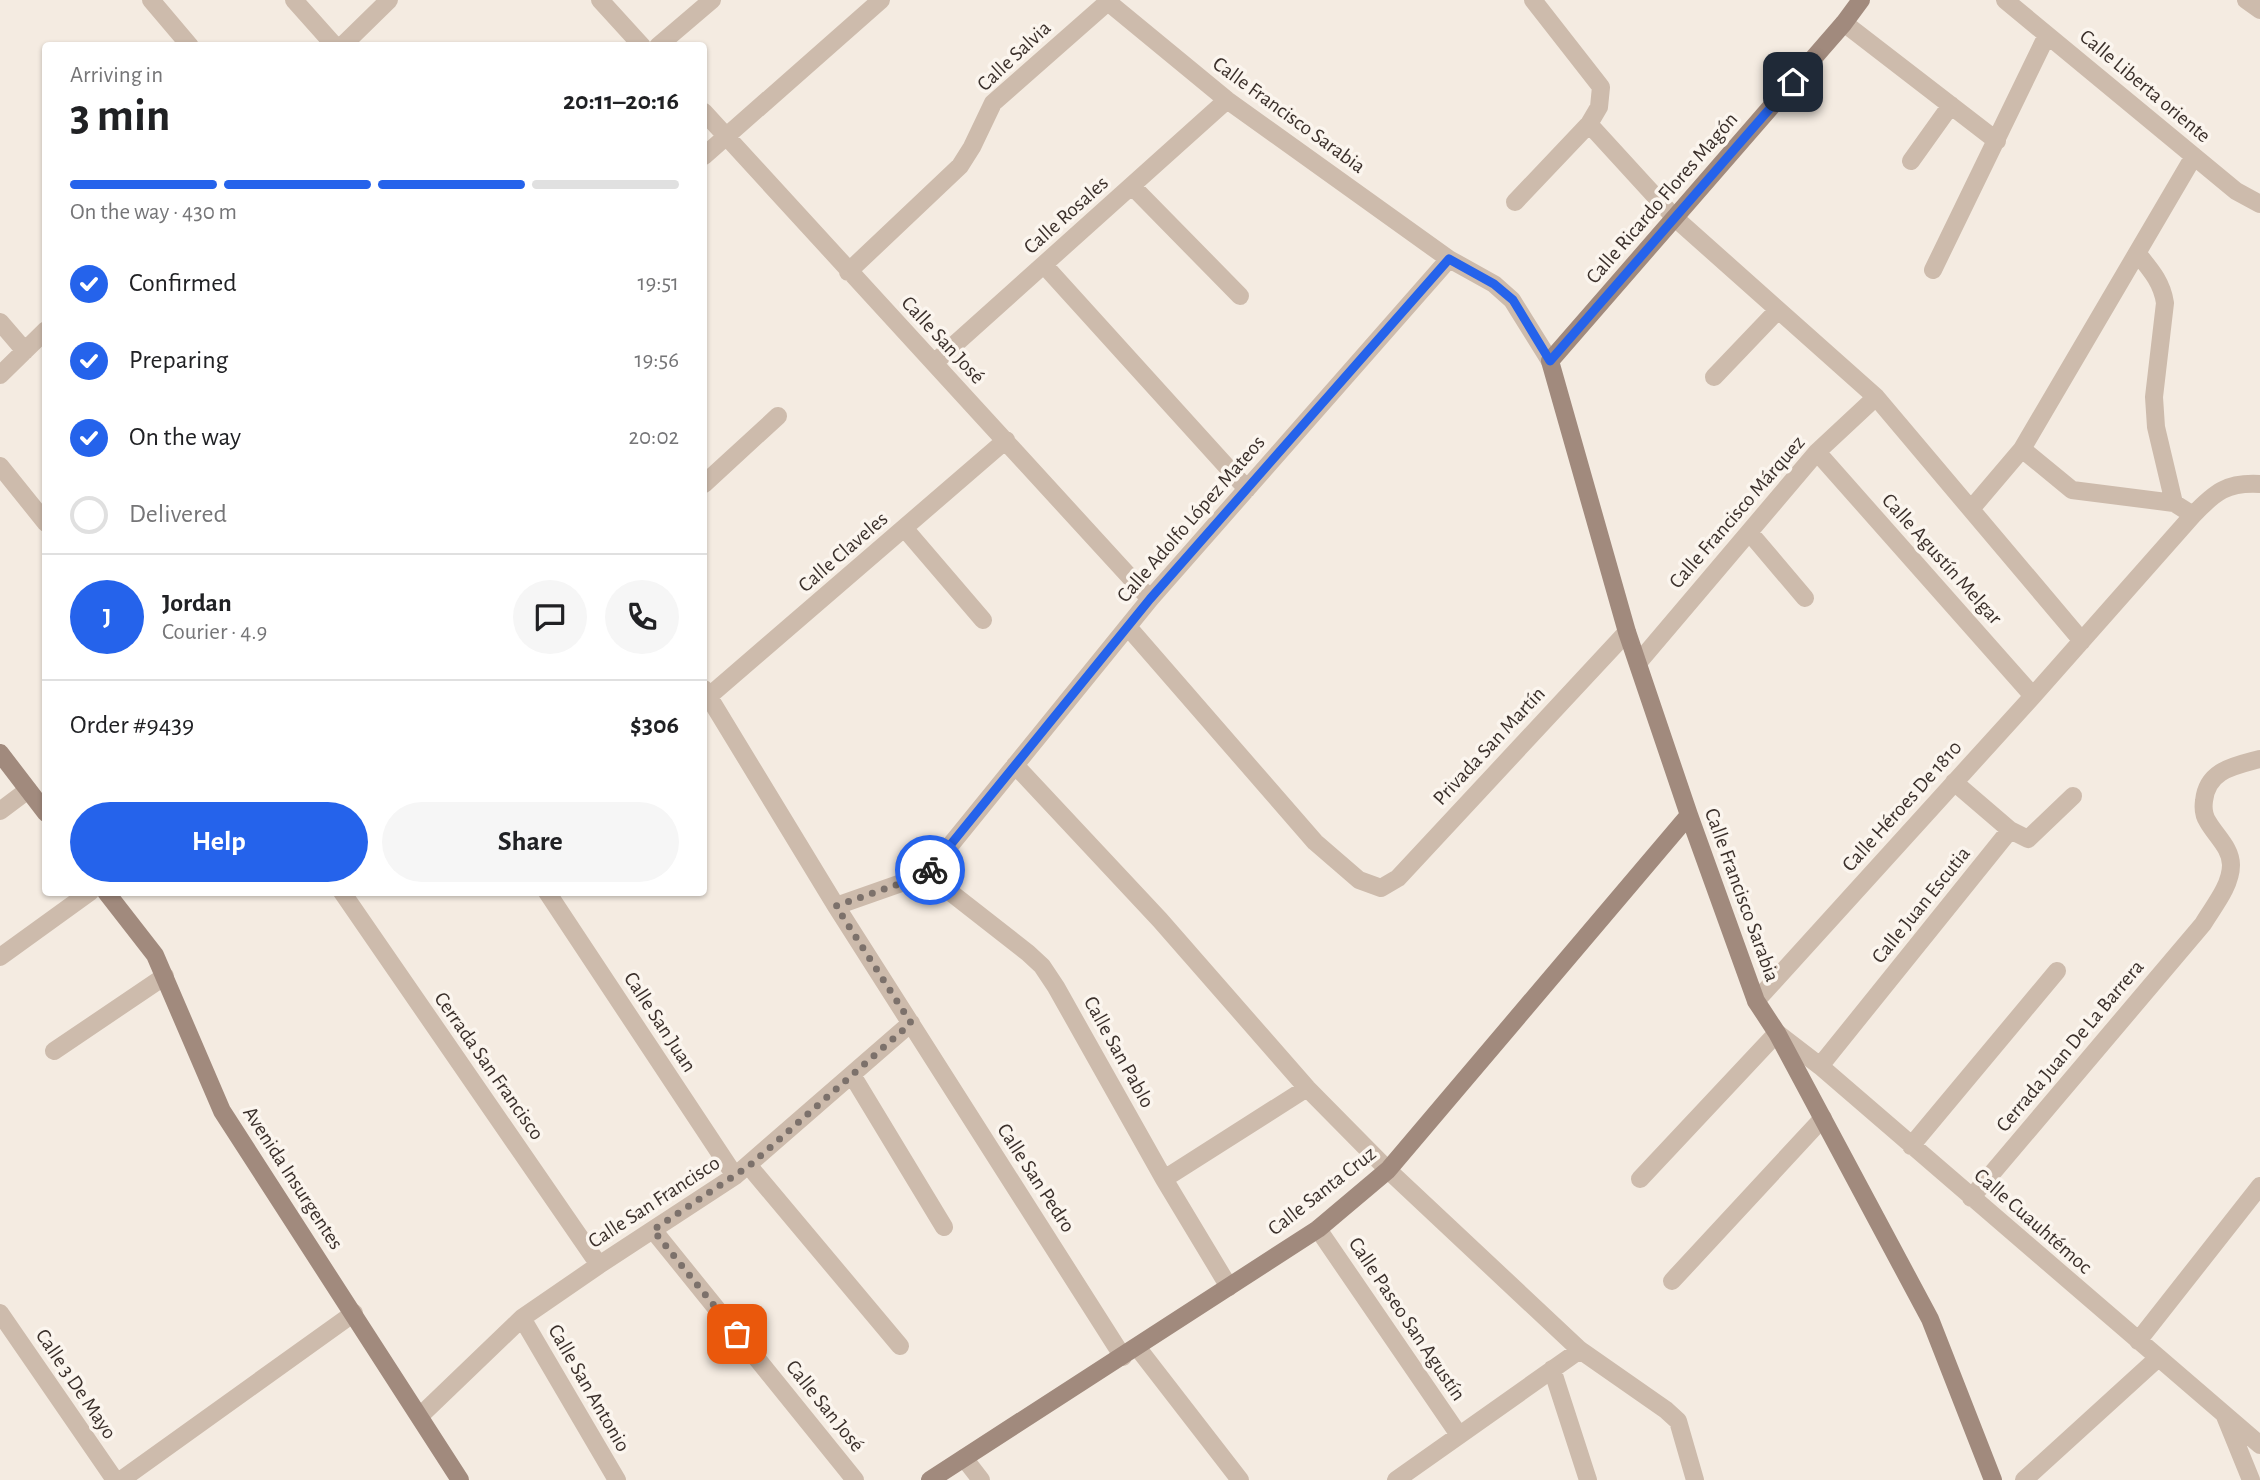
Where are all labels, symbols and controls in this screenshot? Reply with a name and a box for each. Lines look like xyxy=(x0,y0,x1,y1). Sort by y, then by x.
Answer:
street label: Calle Salvia xyxy=(973,17,1055,95)
street label: Calle Liberta oriente xyxy=(2076,25,2214,147)
pin xyxy=(1763,52,1823,112)
street label: Calle Francisco Sarabia xyxy=(1209,53,1369,177)
icon: home xyxy=(1774,63,1812,101)
text: Arriving in xyxy=(70,64,163,87)
text: 20:11–20:16 xyxy=(563,88,679,114)
text: 3 min xyxy=(70,93,170,139)
street label: Calle Ricardo Flores Magón xyxy=(1582,108,1742,288)
street label: Calle Rosales xyxy=(1020,172,1112,258)
text: On the way · 430 m xyxy=(70,201,237,224)
icon: check xyxy=(70,265,108,303)
text: Confirmed xyxy=(129,270,237,296)
text: 19:51 xyxy=(637,272,679,295)
street label: Calle San José xyxy=(897,292,989,388)
icon: check xyxy=(70,342,108,380)
text: Preparing xyxy=(129,347,228,373)
text: 19:56 xyxy=(635,349,679,372)
icon: check xyxy=(70,419,108,457)
text: On the way xyxy=(129,424,241,450)
text: 20:02 xyxy=(629,426,679,449)
street label: Calle Adolfo López Mateos xyxy=(1113,432,1269,606)
street label: Calle Francisco Márquez xyxy=(1665,432,1809,592)
street label: Calle Agustín Melgar xyxy=(1878,489,2006,629)
text: Delivered xyxy=(129,501,227,527)
street label: Calle Claveles xyxy=(794,508,892,596)
button: chat xyxy=(513,580,587,654)
button: phone xyxy=(605,580,679,654)
text: Jordan xyxy=(162,590,232,616)
text: J xyxy=(103,604,111,630)
text: Courier · 4.9 xyxy=(162,621,267,644)
street label: Privada San Martín xyxy=(1429,683,1549,809)
text: Order #9439 xyxy=(70,712,194,738)
text: $306 xyxy=(630,712,679,738)
street label: Calle Héroes De 1810 xyxy=(1838,737,1966,875)
button: Help xyxy=(70,802,368,882)
button: Share xyxy=(382,802,679,882)
street label: Calle Francisco Sarabia xyxy=(1701,805,1783,985)
courier xyxy=(895,835,965,905)
street label: Calle Juan Escutia xyxy=(1868,843,1974,967)
icon: bike xyxy=(911,851,949,889)
street label: Cerrada Juan De La Barrera xyxy=(1992,956,2148,1136)
street label: Calle San Juan xyxy=(620,968,700,1076)
street label: Cerrada San Francisco xyxy=(430,988,548,1144)
street label: Calle San Pablo xyxy=(1080,993,1158,1111)
street label: Avenida Insurgentes xyxy=(239,1103,347,1253)
street label: Calle San Pedro xyxy=(993,1120,1079,1236)
street label: Calle Santa Cruz xyxy=(1264,1143,1380,1239)
street label: Calle San Francisco xyxy=(585,1152,723,1252)
street label: Calle Cuauhtémoc xyxy=(1970,1164,2096,1278)
street label: Calle Paseo San Agustín xyxy=(1345,1233,1469,1405)
pin xyxy=(707,1304,767,1364)
icon: bag xyxy=(718,1315,756,1353)
street label: Calle San Antonio xyxy=(544,1321,634,1455)
street label: Calle 3 De Mayo xyxy=(32,1325,120,1443)
street label: Calle San José xyxy=(782,1356,868,1456)

